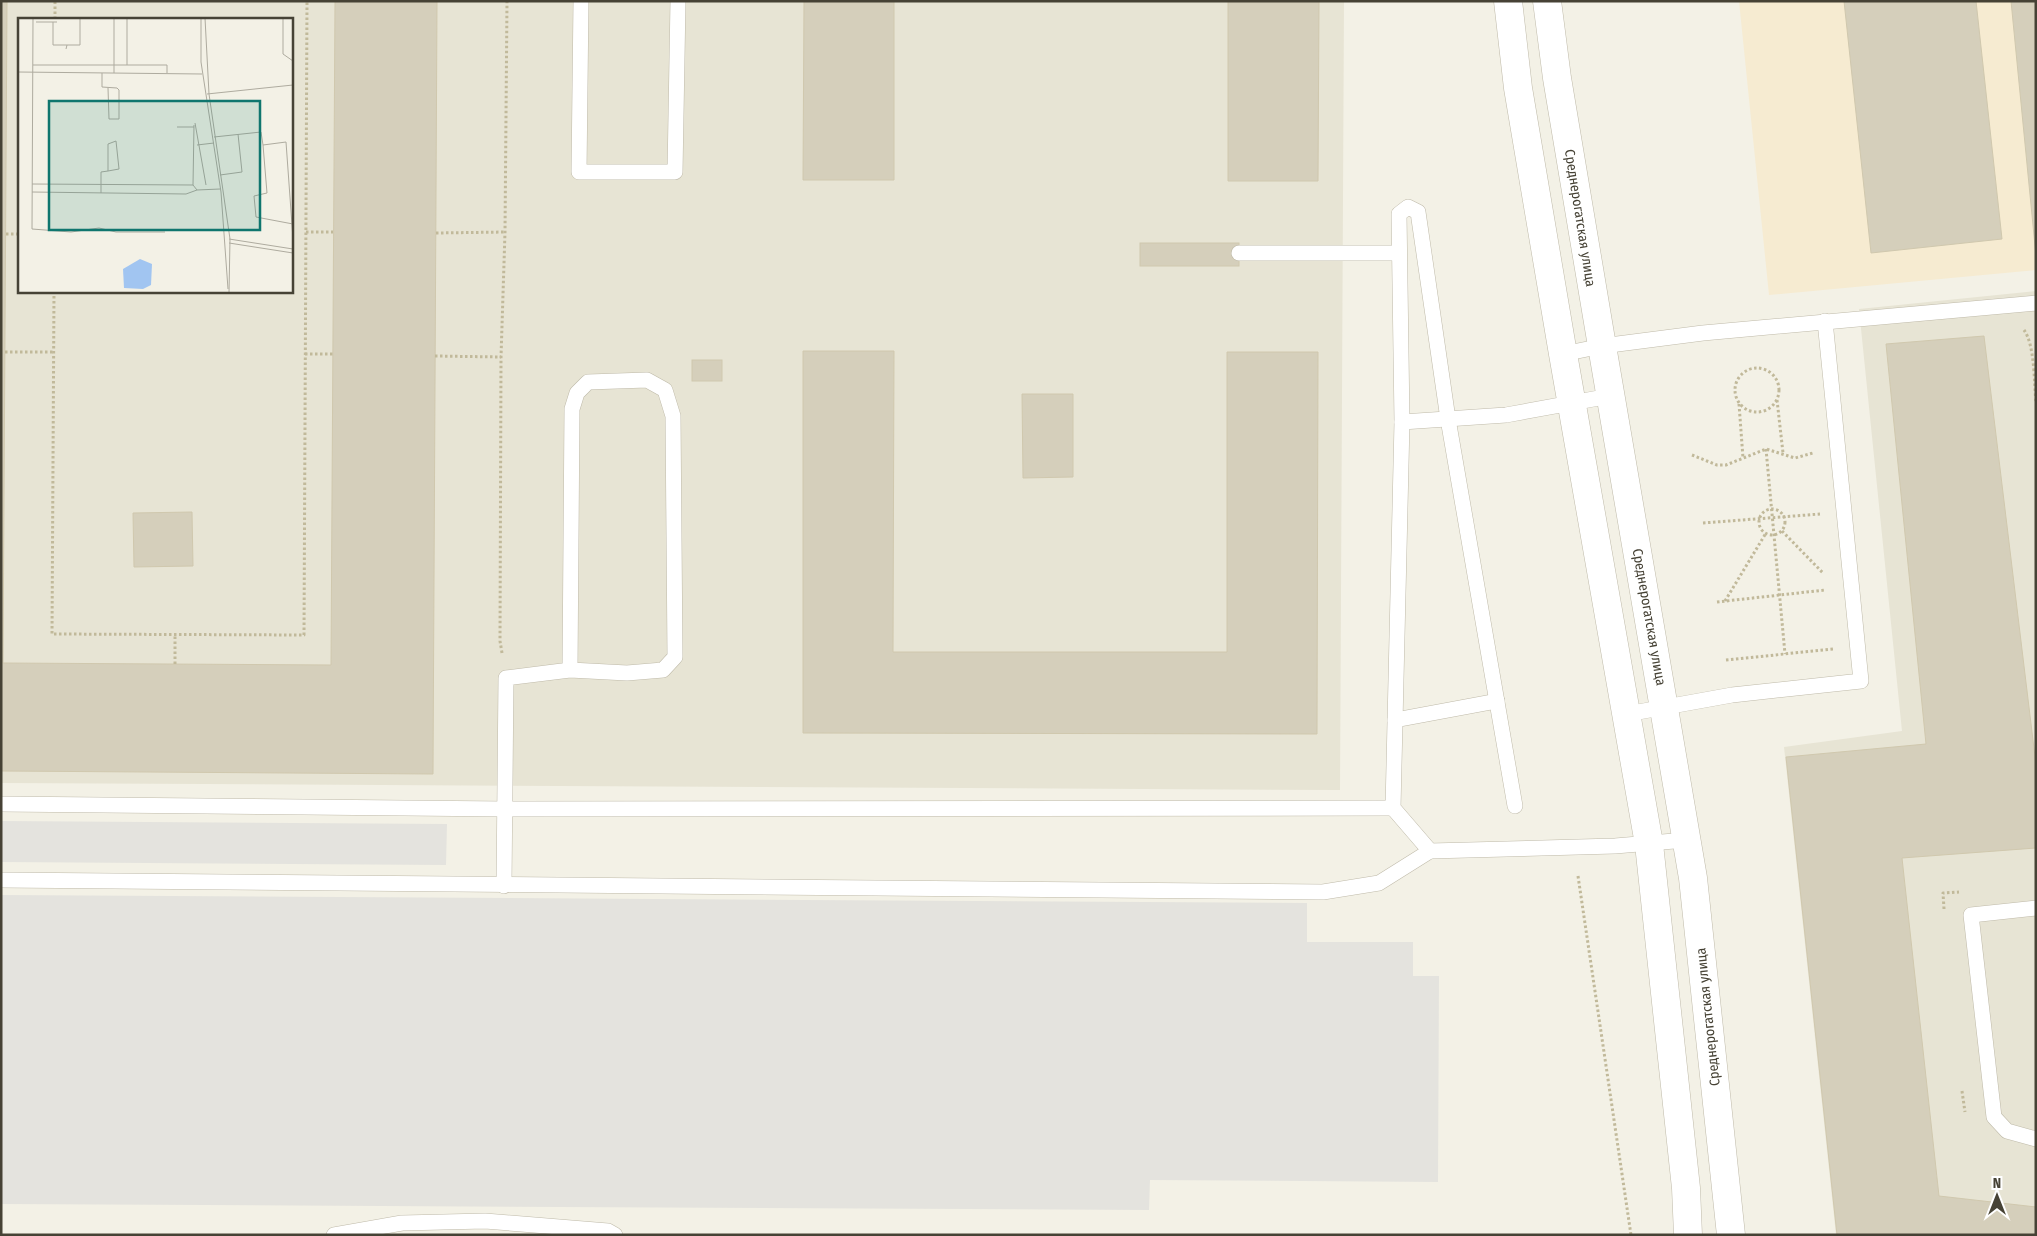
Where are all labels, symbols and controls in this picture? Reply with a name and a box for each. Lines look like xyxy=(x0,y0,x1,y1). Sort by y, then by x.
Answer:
inset map xyxy=(18,18,292,292)
street label: Среднерогатская улица xyxy=(1561,148,1599,288)
street label: Среднерогатская улица xyxy=(1629,547,1669,687)
street label: Среднерогатская улица xyxy=(1692,947,1724,1087)
north arrow xyxy=(1972,1171,2022,1221)
text: N xyxy=(1993,1175,2001,1192)

